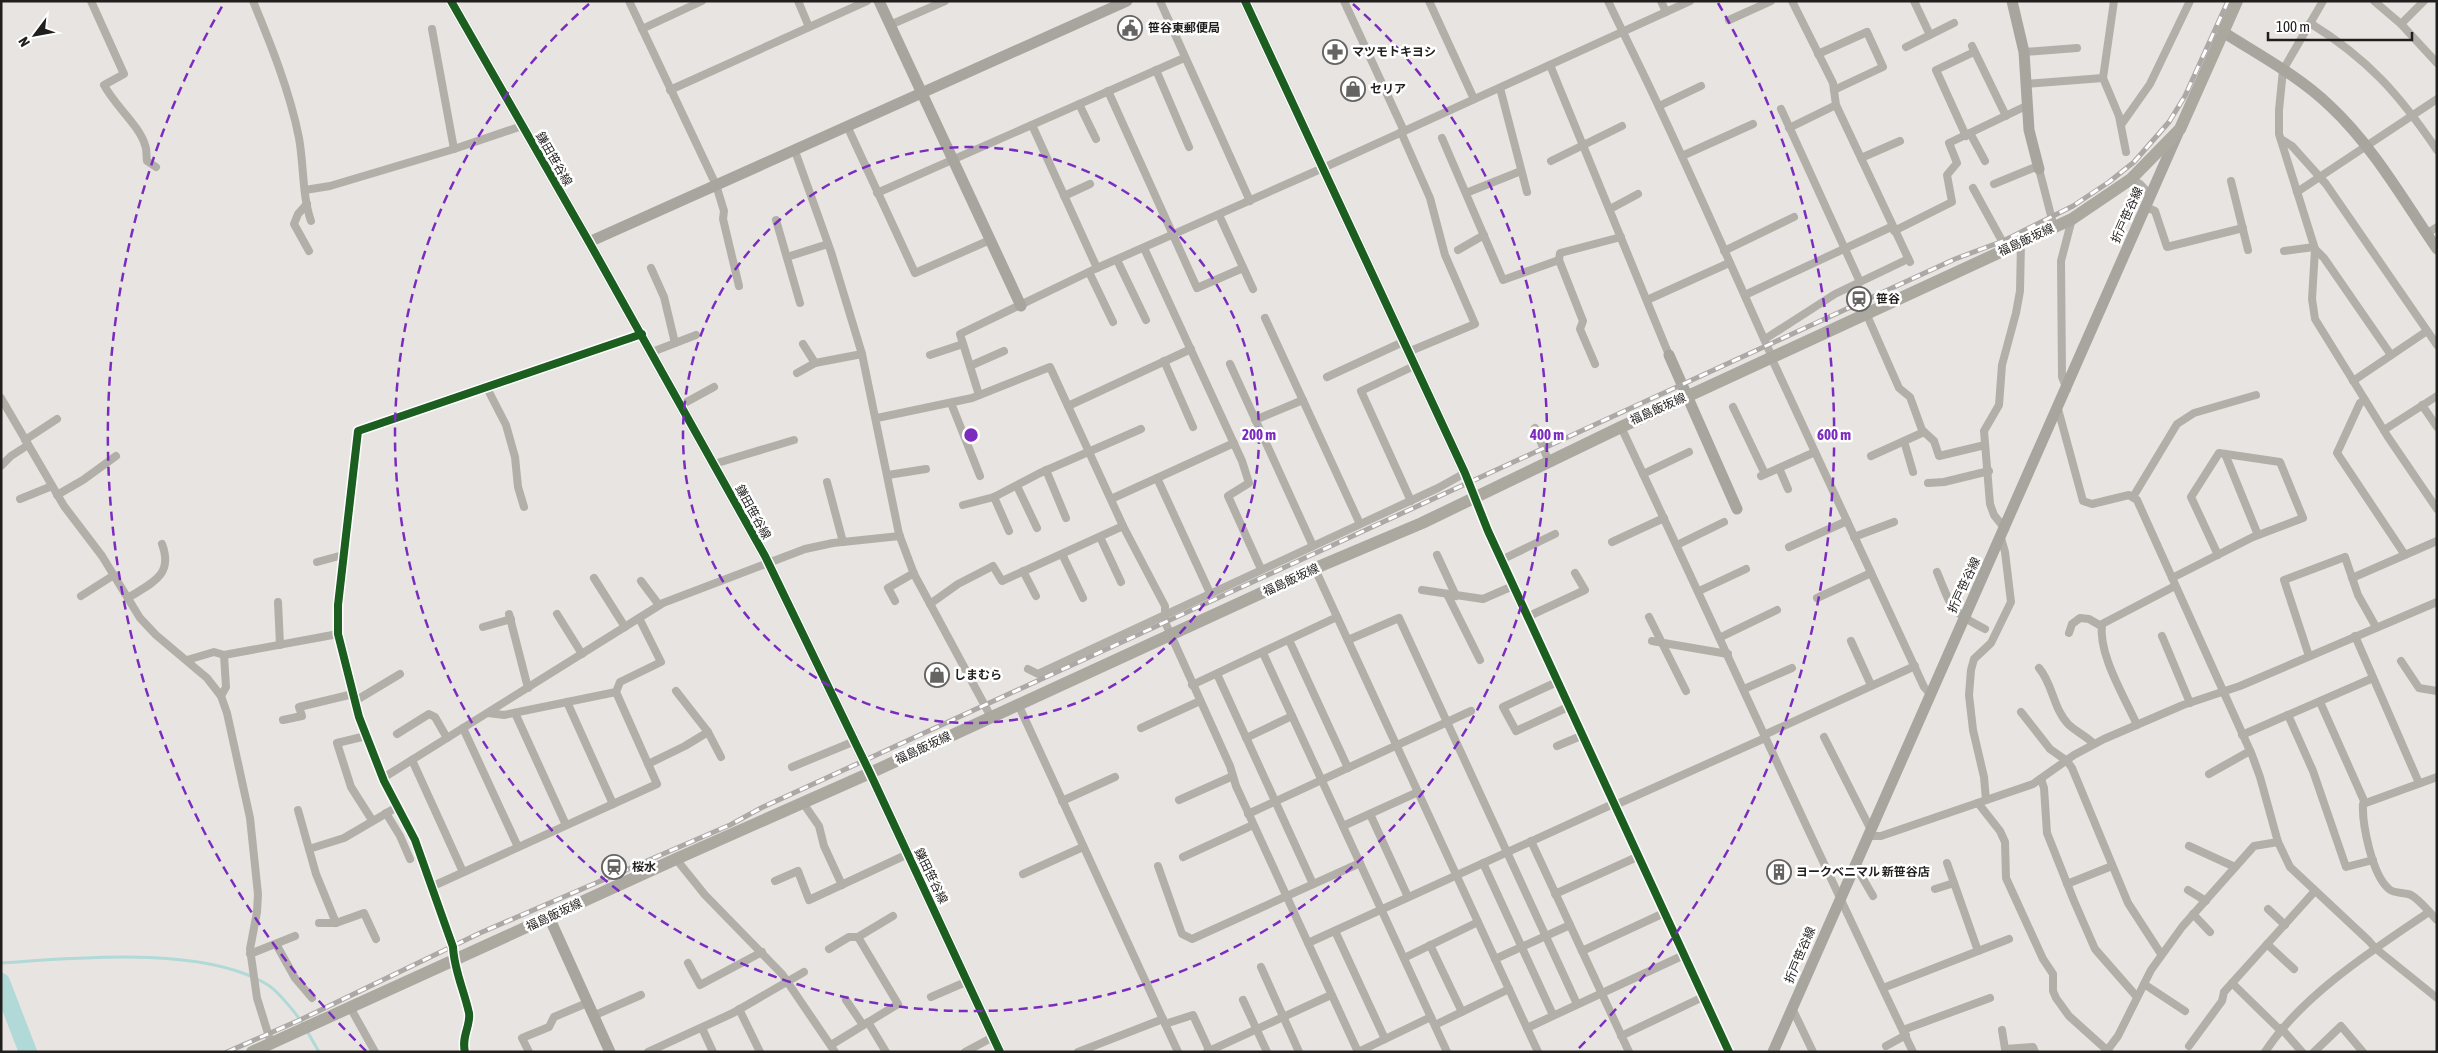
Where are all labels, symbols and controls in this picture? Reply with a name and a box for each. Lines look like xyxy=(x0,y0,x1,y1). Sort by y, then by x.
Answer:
north arrow xyxy=(10,10,60,60)
scale bar xyxy=(2268,10,2412,42)
public building icon: 笹谷東郵便局 xyxy=(1117,15,1143,41)
text: 100 m xyxy=(2276,18,2310,35)
place label: 笹谷東郵便局 xyxy=(1148,21,1220,35)
text: N xyxy=(15,34,33,50)
pharmacy icon: マツモトキヨシ xyxy=(1322,39,1348,65)
place label: マツモトキヨシ xyxy=(1352,45,1436,59)
shop icon: セリア xyxy=(1340,76,1366,102)
place label: セリア xyxy=(1370,82,1406,96)
street label: 鎌田笹谷線 xyxy=(533,130,575,188)
street label: 折戸笹谷線 xyxy=(2108,185,2146,245)
street label: 福島飯坂線 xyxy=(1996,221,2056,259)
station icon: 笹谷 xyxy=(1846,286,1872,312)
place label: 笹谷 xyxy=(1876,292,1900,306)
street label: 福島飯坂線 xyxy=(1628,390,1688,428)
centre of rings xyxy=(962,426,980,444)
text: 200 m xyxy=(1242,426,1276,443)
text: 400 m xyxy=(1529,426,1564,443)
text: 600 m xyxy=(1817,426,1851,443)
street label: 鎌田笹谷線 xyxy=(732,482,774,542)
street label: 折戸笹谷線 xyxy=(1945,555,1983,615)
street label: 福島飯坂線 xyxy=(1261,561,1321,599)
shop icon: しまむら xyxy=(924,662,950,688)
place label: しまむら xyxy=(954,668,1002,682)
street label: 福島飯坂線 xyxy=(893,729,953,767)
street label: 鎌田笹谷線 xyxy=(912,846,950,906)
station icon: 桜水 xyxy=(601,854,627,880)
building icon: ヨークベニマル 新笹谷店 xyxy=(1766,859,1792,885)
place label: 桜水 xyxy=(632,860,656,874)
place label: ヨークベニマル 新笹谷店 xyxy=(1796,865,1930,879)
street label: 福島飯坂線 xyxy=(524,896,584,934)
street label: 折戸笹谷線 xyxy=(1782,925,1818,985)

